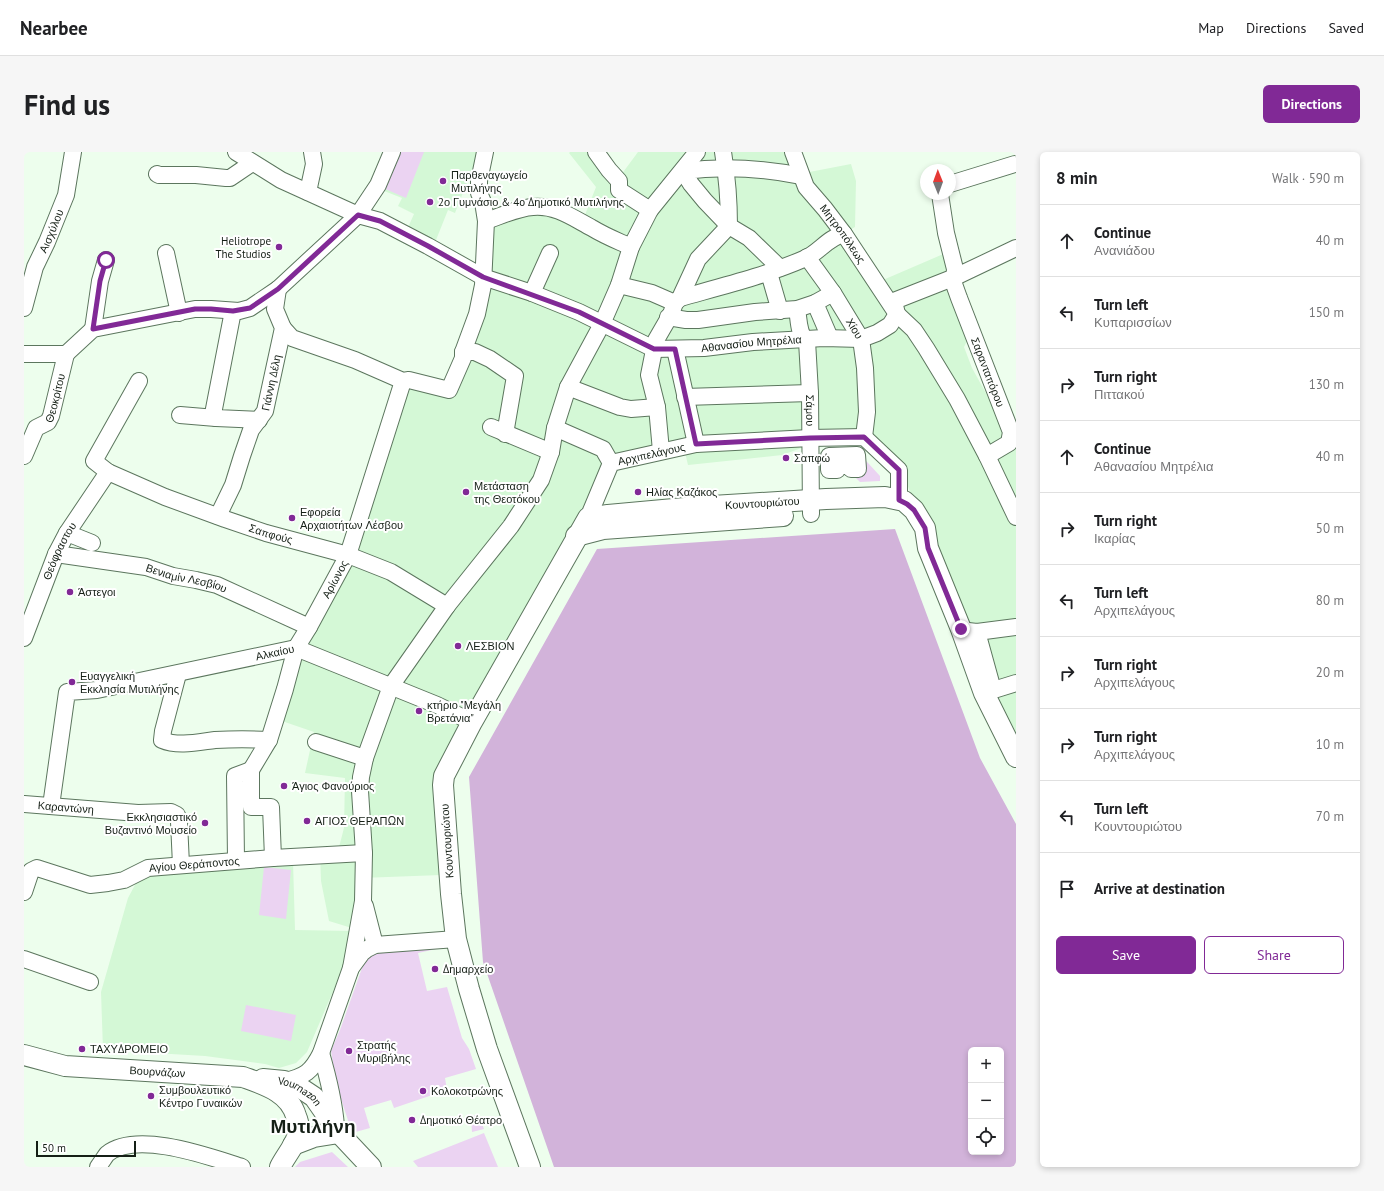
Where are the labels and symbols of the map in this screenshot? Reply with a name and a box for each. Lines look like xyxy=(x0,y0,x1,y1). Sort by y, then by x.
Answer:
north arrow xyxy=(920,164,956,200)
place label: Παρθεναγωγείο Μυτιλήνης xyxy=(451,168,528,195)
marker: Παρθεναγωγείο Μυτιλήνης xyxy=(438,176,448,186)
place label: 2ο Γυμνάσιο & 4o Δημοτικό Μυτιλήνης xyxy=(438,195,624,209)
marker: 2ο Γυμνάσιο & 4o Δημοτικό Μυτιλήνης xyxy=(425,197,435,207)
street label: Μητροπόλεως xyxy=(817,201,869,266)
street label: Αισχύλου xyxy=(36,207,67,255)
place label: Heliotrope The Studios xyxy=(215,234,271,261)
marker: Heliotrope The Studios xyxy=(274,242,284,252)
route start xyxy=(97,251,115,269)
street label: Χίου xyxy=(843,316,866,342)
street label: Αθανασίου Μητρέλια xyxy=(700,332,803,355)
street label: Σαρανταπόρου xyxy=(968,335,1008,409)
street label: Γιάννη Δέλη xyxy=(258,353,284,412)
street label: Θεοκρίτου xyxy=(42,372,68,425)
street label: Σάμου xyxy=(803,395,817,426)
street label: Αρχιπελάγους xyxy=(616,440,686,468)
place label: Σαπφώ xyxy=(794,451,831,465)
marker: Σαπφώ xyxy=(781,453,791,463)
place label: Μετάσταση της Θεοτόκου xyxy=(474,479,540,506)
place label: Ηλίας Καζάκος xyxy=(646,485,717,499)
marker: Μετάσταση της Θεοτόκου xyxy=(461,487,471,497)
marker: Ηλίας Καζάκος xyxy=(633,487,643,497)
street label: Κουντουριώτου xyxy=(725,494,800,512)
place label: Εφορεία Αρχαιοτήτων Λέσβου xyxy=(300,505,403,532)
marker: Εφορεία Αρχαιοτήτων Λέσβου xyxy=(287,513,297,523)
street label: Θεόφραστου xyxy=(40,519,79,582)
street label: Σαπφούς xyxy=(247,521,294,547)
street label: Αρίωνος xyxy=(319,558,351,601)
street label: Βενιαμίν Λεσβίου xyxy=(144,560,229,596)
place label: Άστεγοι xyxy=(78,585,116,599)
marker: Άστεγοι xyxy=(65,587,75,597)
route end xyxy=(952,620,970,638)
place label: ΛΕΣΒΙΟΝ xyxy=(466,639,514,653)
marker: ΛΕΣΒΙΟΝ xyxy=(453,641,463,651)
street label: Αλκαίου xyxy=(254,642,296,663)
place label: Ευαγγελική Εκκλησία Μυτιλήνης xyxy=(80,669,179,696)
marker: Ευαγγελική Εκκλησία Μυτιλήνης xyxy=(67,677,77,687)
place label: κτήριο "Μεγάλη Βρετάνια" xyxy=(427,698,501,725)
marker: κτήριο "Μεγάλη Βρετάνια" xyxy=(414,706,424,716)
place label: Άγιος Φανούριος xyxy=(292,779,374,793)
marker: Άγιος Φανούριος xyxy=(279,781,289,791)
street label: Καραντώνη xyxy=(37,798,94,816)
street label: Κουντουριώτου xyxy=(437,803,457,879)
place label: Εκκλησιαστικό Βυζαντινό Μουσείο xyxy=(105,810,197,837)
place label: ΑΓΙΟΣ ΘΕΡΑΠΩΝ xyxy=(315,814,404,828)
marker: ΑΓΙΟΣ ΘΕΡΑΠΩΝ xyxy=(302,816,312,826)
marker: Εκκλησιαστικό Βυζαντινό Μουσείο xyxy=(200,818,210,828)
street label: Αγίου Θεράποντος xyxy=(148,854,240,875)
place label: Δημαρχείο xyxy=(443,962,493,976)
marker: Δημαρχείο xyxy=(430,964,440,974)
place label: Στρατής Μυριβήλης xyxy=(357,1038,410,1065)
place label: ΤΑΧΥΔΡΟΜΕΙΟ xyxy=(90,1042,169,1056)
marker: ΤΑΧΥΔΡΟΜΕΙΟ xyxy=(77,1044,87,1054)
marker: Στρατής Μυριβήλης xyxy=(344,1046,354,1056)
street label: Βουρνάζων xyxy=(129,1063,186,1080)
street label: Vournazon xyxy=(277,1073,325,1109)
place label: Συμβουλευτικό Κέντρο Γυναικών xyxy=(159,1083,243,1110)
place label: Κολοκοτρώνης xyxy=(431,1084,503,1098)
marker: Κολοκοτρώνης xyxy=(418,1086,428,1096)
marker: Συμβουλευτικό Κέντρο Γυναικών xyxy=(146,1091,156,1101)
place label: Δημοτικό Θέατρο xyxy=(420,1113,502,1127)
district label: Μυτιλήνη xyxy=(271,1114,356,1138)
marker: Δημοτικό Θέατρο xyxy=(407,1115,417,1125)
scale bar xyxy=(36,1139,136,1158)

